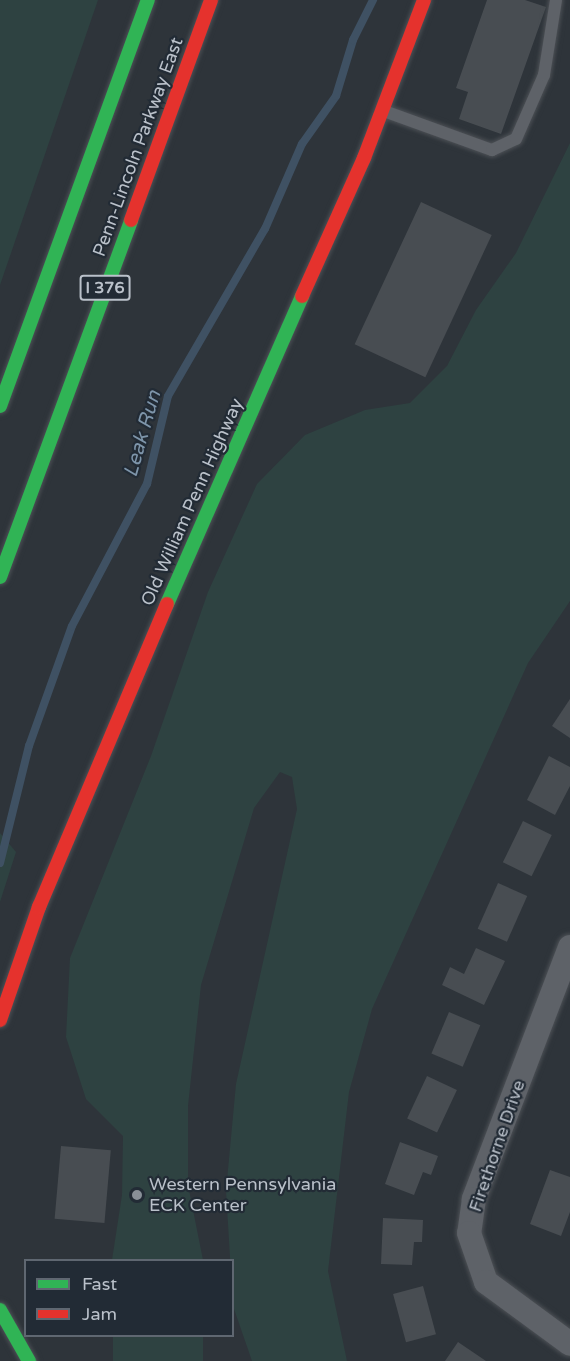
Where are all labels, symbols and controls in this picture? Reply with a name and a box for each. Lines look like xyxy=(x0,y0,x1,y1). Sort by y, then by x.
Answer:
street label: Penn-Lincoln Parkway East xyxy=(88,35,188,259)
road number: I 376 xyxy=(80,275,130,301)
water label: Leak Run xyxy=(119,388,167,480)
street label: Old William Penn Highway xyxy=(136,395,248,609)
street label: Firethorne Drive xyxy=(464,1077,530,1215)
place label: Western Pennsylvania ECK Center xyxy=(149,1174,336,1216)
marker: Western Pennsylvania ECK Center xyxy=(130,1188,144,1202)
legend xyxy=(24,1259,234,1337)
text: Fast xyxy=(82,1273,117,1295)
text: Jam xyxy=(82,1303,117,1325)

